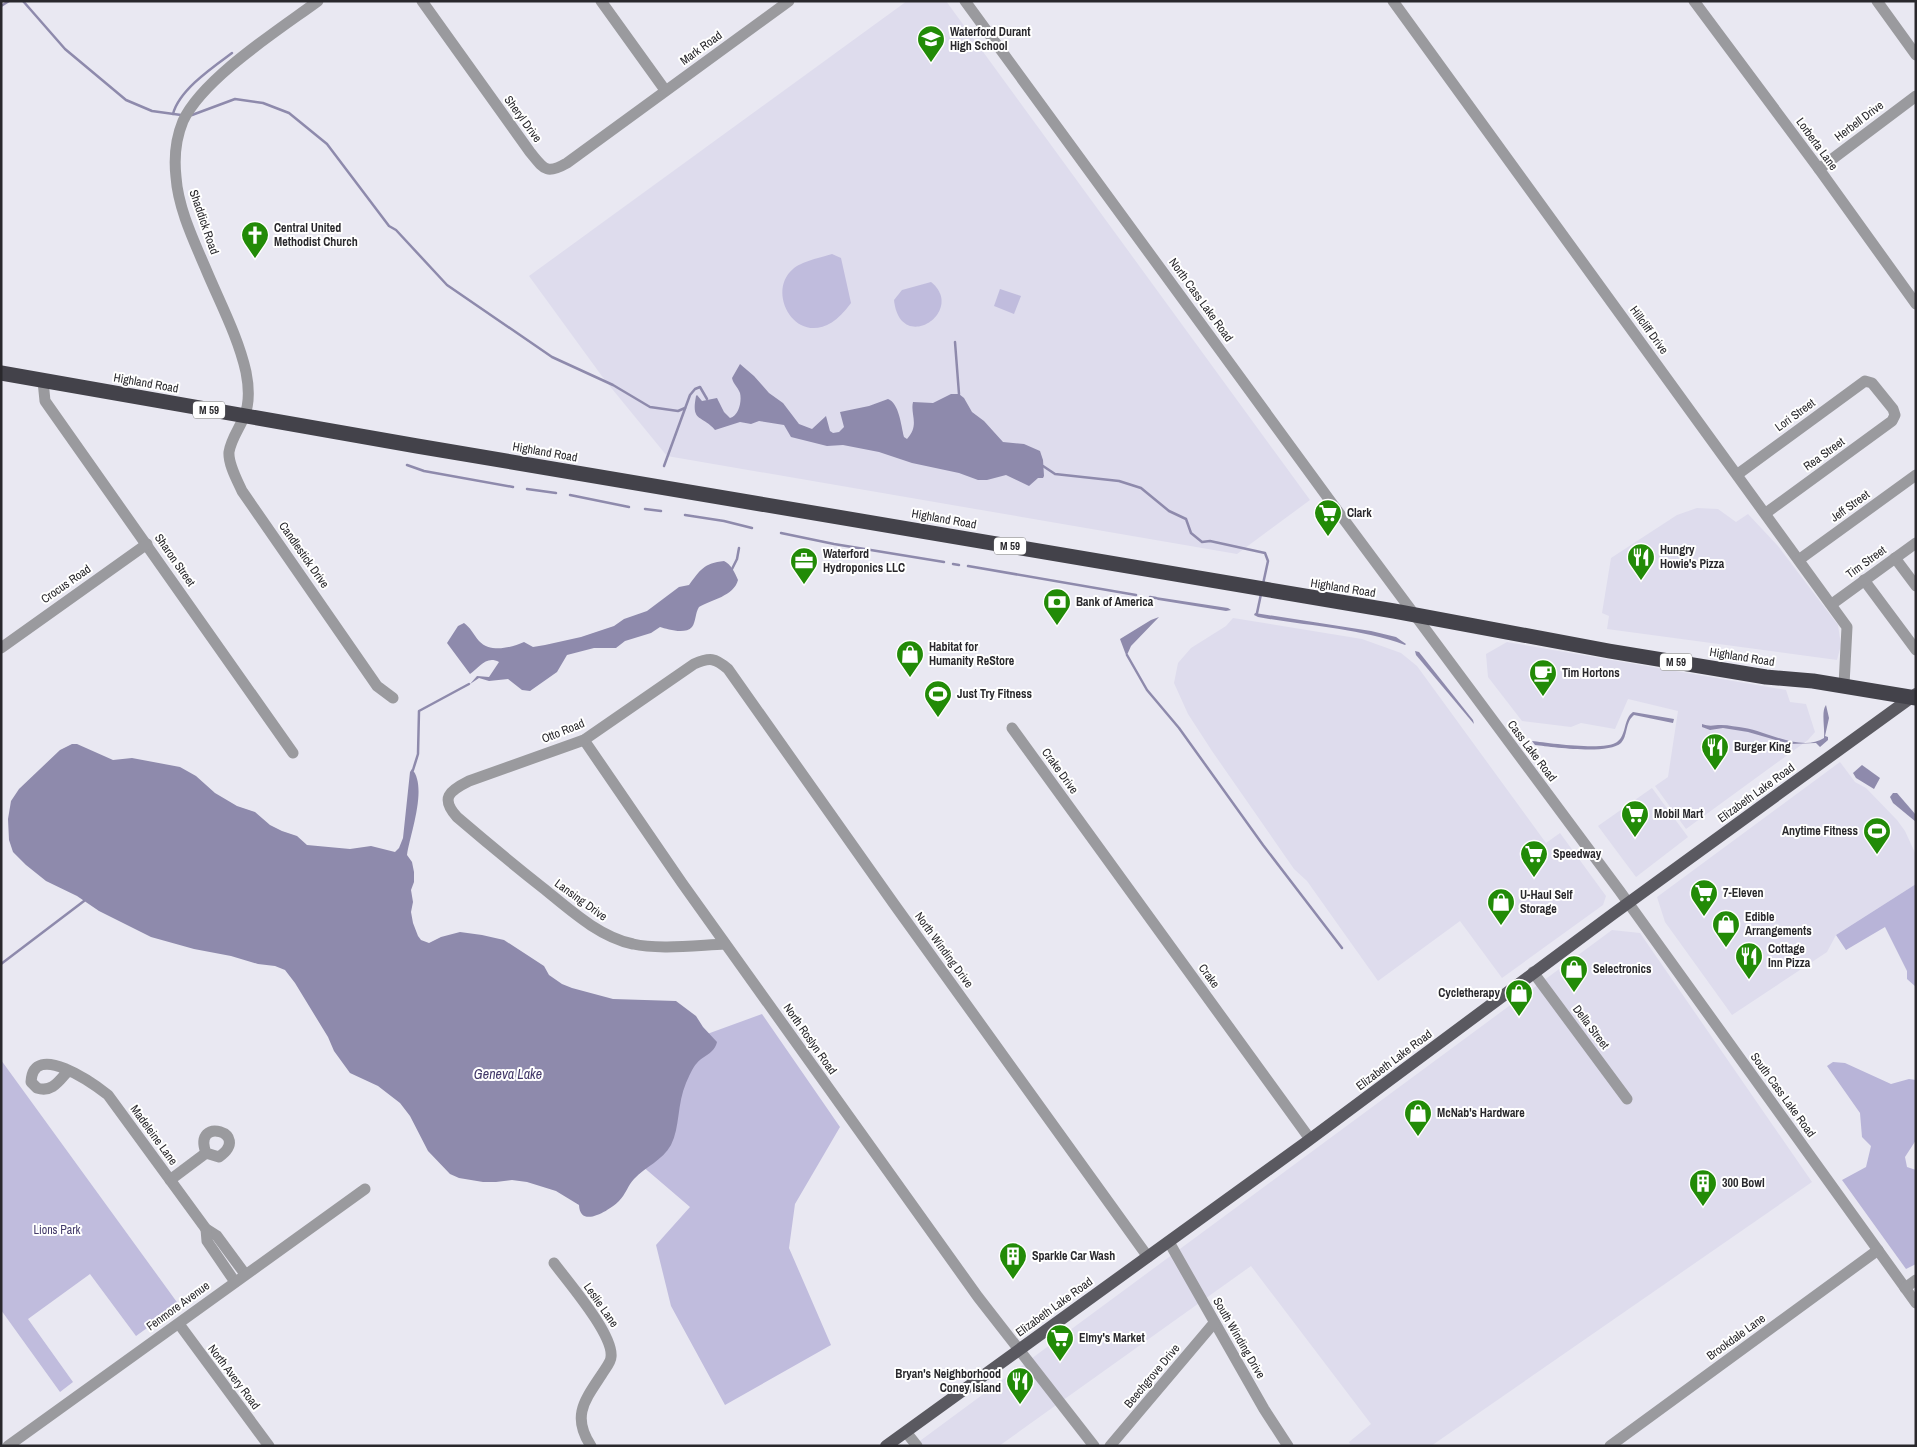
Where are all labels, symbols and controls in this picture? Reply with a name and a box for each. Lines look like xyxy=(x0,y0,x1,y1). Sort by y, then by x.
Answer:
school or university icon: Waterford Durant High School xyxy=(916,24,946,63)
place label: Waterford Durant High School xyxy=(950,24,1031,54)
street label: Mark Road xyxy=(677,27,725,69)
street label: Sheryl Drive xyxy=(501,92,545,146)
street label: Herbell Drive xyxy=(1831,97,1887,145)
street label: Lorberta Lane xyxy=(1793,115,1841,173)
street label: Shaddick Road xyxy=(185,188,223,256)
church icon: Central United Methodist Church xyxy=(240,220,270,259)
place label: Central United Methodist Church xyxy=(274,220,358,250)
street label: North Cass Lake Road xyxy=(1165,255,1237,345)
street label: Hillcliff Drive xyxy=(1626,303,1672,357)
street label: Highland Road xyxy=(112,369,180,397)
street label: Lori Street xyxy=(1772,395,1819,435)
road number: M 59 xyxy=(193,402,225,418)
street label: Rea Street xyxy=(1800,434,1848,474)
street label: Highland Road xyxy=(511,438,579,466)
street label: Jeff Street xyxy=(1827,486,1873,526)
supermarket icon: Clark xyxy=(1313,498,1343,537)
street label: Highland Road xyxy=(910,505,978,533)
place label: Clark xyxy=(1347,505,1372,521)
street label: Candlestick Drive xyxy=(275,519,333,591)
street label: Sharon Street xyxy=(151,531,199,590)
road number: M 59 xyxy=(994,538,1026,554)
restaurant icon: Hungry Howie's Pizza xyxy=(1626,542,1656,581)
place label: Hungry Howie's Pizza xyxy=(1660,542,1725,572)
street label: Tim Street xyxy=(1843,542,1889,582)
office icon: Waterford Hydroponics LLC xyxy=(789,546,819,585)
place label: Waterford Hydroponics LLC xyxy=(823,546,905,576)
street label: Crocus Road xyxy=(38,561,94,607)
street label: Highland Road xyxy=(1309,575,1377,601)
bank icon: Bank of America xyxy=(1042,587,1072,626)
place label: Bank of America xyxy=(1076,594,1154,610)
shop icon: Habitat for Humanity ReStore xyxy=(895,639,925,678)
place label: Habitat for Humanity ReStore xyxy=(929,639,1015,669)
street label: Highland Road xyxy=(1708,644,1776,670)
road number: M 59 xyxy=(1660,654,1692,670)
cafe icon: Tim Hortons xyxy=(1528,658,1558,697)
place label: Tim Hortons xyxy=(1562,665,1620,681)
sports icon: Just Try Fitness xyxy=(923,679,953,718)
place label: Just Try Fitness xyxy=(957,686,1032,702)
street label: Otto Road xyxy=(539,715,587,747)
street label: Cass Lake Road xyxy=(1504,717,1560,785)
restaurant icon: Burger King xyxy=(1700,732,1730,771)
place label: Burger King xyxy=(1734,739,1791,755)
street label: Crake Drive xyxy=(1038,745,1082,797)
street label: Elizabeth Lake Road xyxy=(1714,760,1798,826)
supermarket icon: Mobil Mart xyxy=(1620,799,1650,838)
place label: Mobil Mart xyxy=(1654,806,1704,822)
sports icon: Anytime Fitness xyxy=(1862,816,1892,855)
place label: Anytime Fitness xyxy=(1782,823,1859,839)
supermarket icon: Speedway xyxy=(1519,839,1549,878)
place label: Speedway xyxy=(1553,846,1602,862)
street label: Lansing Drive xyxy=(552,876,610,924)
supermarket icon: 7-Eleven xyxy=(1689,878,1719,917)
place label: 7-Eleven xyxy=(1723,885,1763,901)
shop icon: U-Haul Self Storage xyxy=(1486,887,1516,926)
place label: U-Haul Self Storage xyxy=(1520,887,1573,917)
street label: North Winding Drive xyxy=(911,909,977,991)
shop icon: Edible Arrangements xyxy=(1711,909,1741,948)
place label: Edible Arrangements xyxy=(1745,909,1812,939)
restaurant icon: Cottage Inn Pizza xyxy=(1734,941,1764,980)
place label: Cottage Inn Pizza xyxy=(1768,941,1811,971)
shop icon: Selectronics xyxy=(1559,954,1589,993)
street label: Crake xyxy=(1195,961,1223,991)
place label: Selectronics xyxy=(1593,961,1652,977)
shop icon: Cycletherapy xyxy=(1504,978,1534,1017)
place label: Cycletherapy xyxy=(1438,985,1501,1001)
street label: North Roslyn Road xyxy=(780,1000,840,1078)
street label: Della Street xyxy=(1569,1002,1613,1053)
street label: Elizabeth Lake Road xyxy=(1353,1026,1435,1094)
street label: South Cass Lake Road xyxy=(1747,1049,1819,1141)
water label: Geneva Lake xyxy=(474,1065,542,1083)
shop icon: McNab's Hardware xyxy=(1403,1098,1433,1137)
street label: Madeleine Lane xyxy=(127,1102,181,1168)
place label: McNab's Hardware xyxy=(1437,1105,1525,1121)
building icon: 300 Bowl xyxy=(1688,1168,1718,1207)
place label: 300 Bowl xyxy=(1722,1175,1765,1191)
park label: Lions Park xyxy=(33,1222,81,1238)
building icon: Sparkle Car Wash xyxy=(998,1241,1028,1280)
place label: Sparkle Car Wash xyxy=(1032,1248,1115,1264)
street label: Elizabeth Lake Road xyxy=(1012,1274,1096,1340)
street label: Fenmore Avenue xyxy=(143,1278,213,1334)
street label: Leslie Lane xyxy=(580,1280,622,1330)
street label: South Winding Drive xyxy=(1209,1294,1269,1382)
street label: Brookdale Lane xyxy=(1703,1310,1769,1364)
supermarket icon: Elmy's Market xyxy=(1045,1323,1075,1362)
place label: Elmy's Market xyxy=(1079,1330,1146,1346)
street label: North Avery Road xyxy=(204,1341,264,1413)
street label: Beechgrove Drive xyxy=(1121,1341,1183,1411)
place label: Bryan's Neighborhood Coney Island xyxy=(895,1366,1001,1396)
restaurant icon: Bryan's Neighborhood Coney Island xyxy=(1005,1366,1035,1405)

